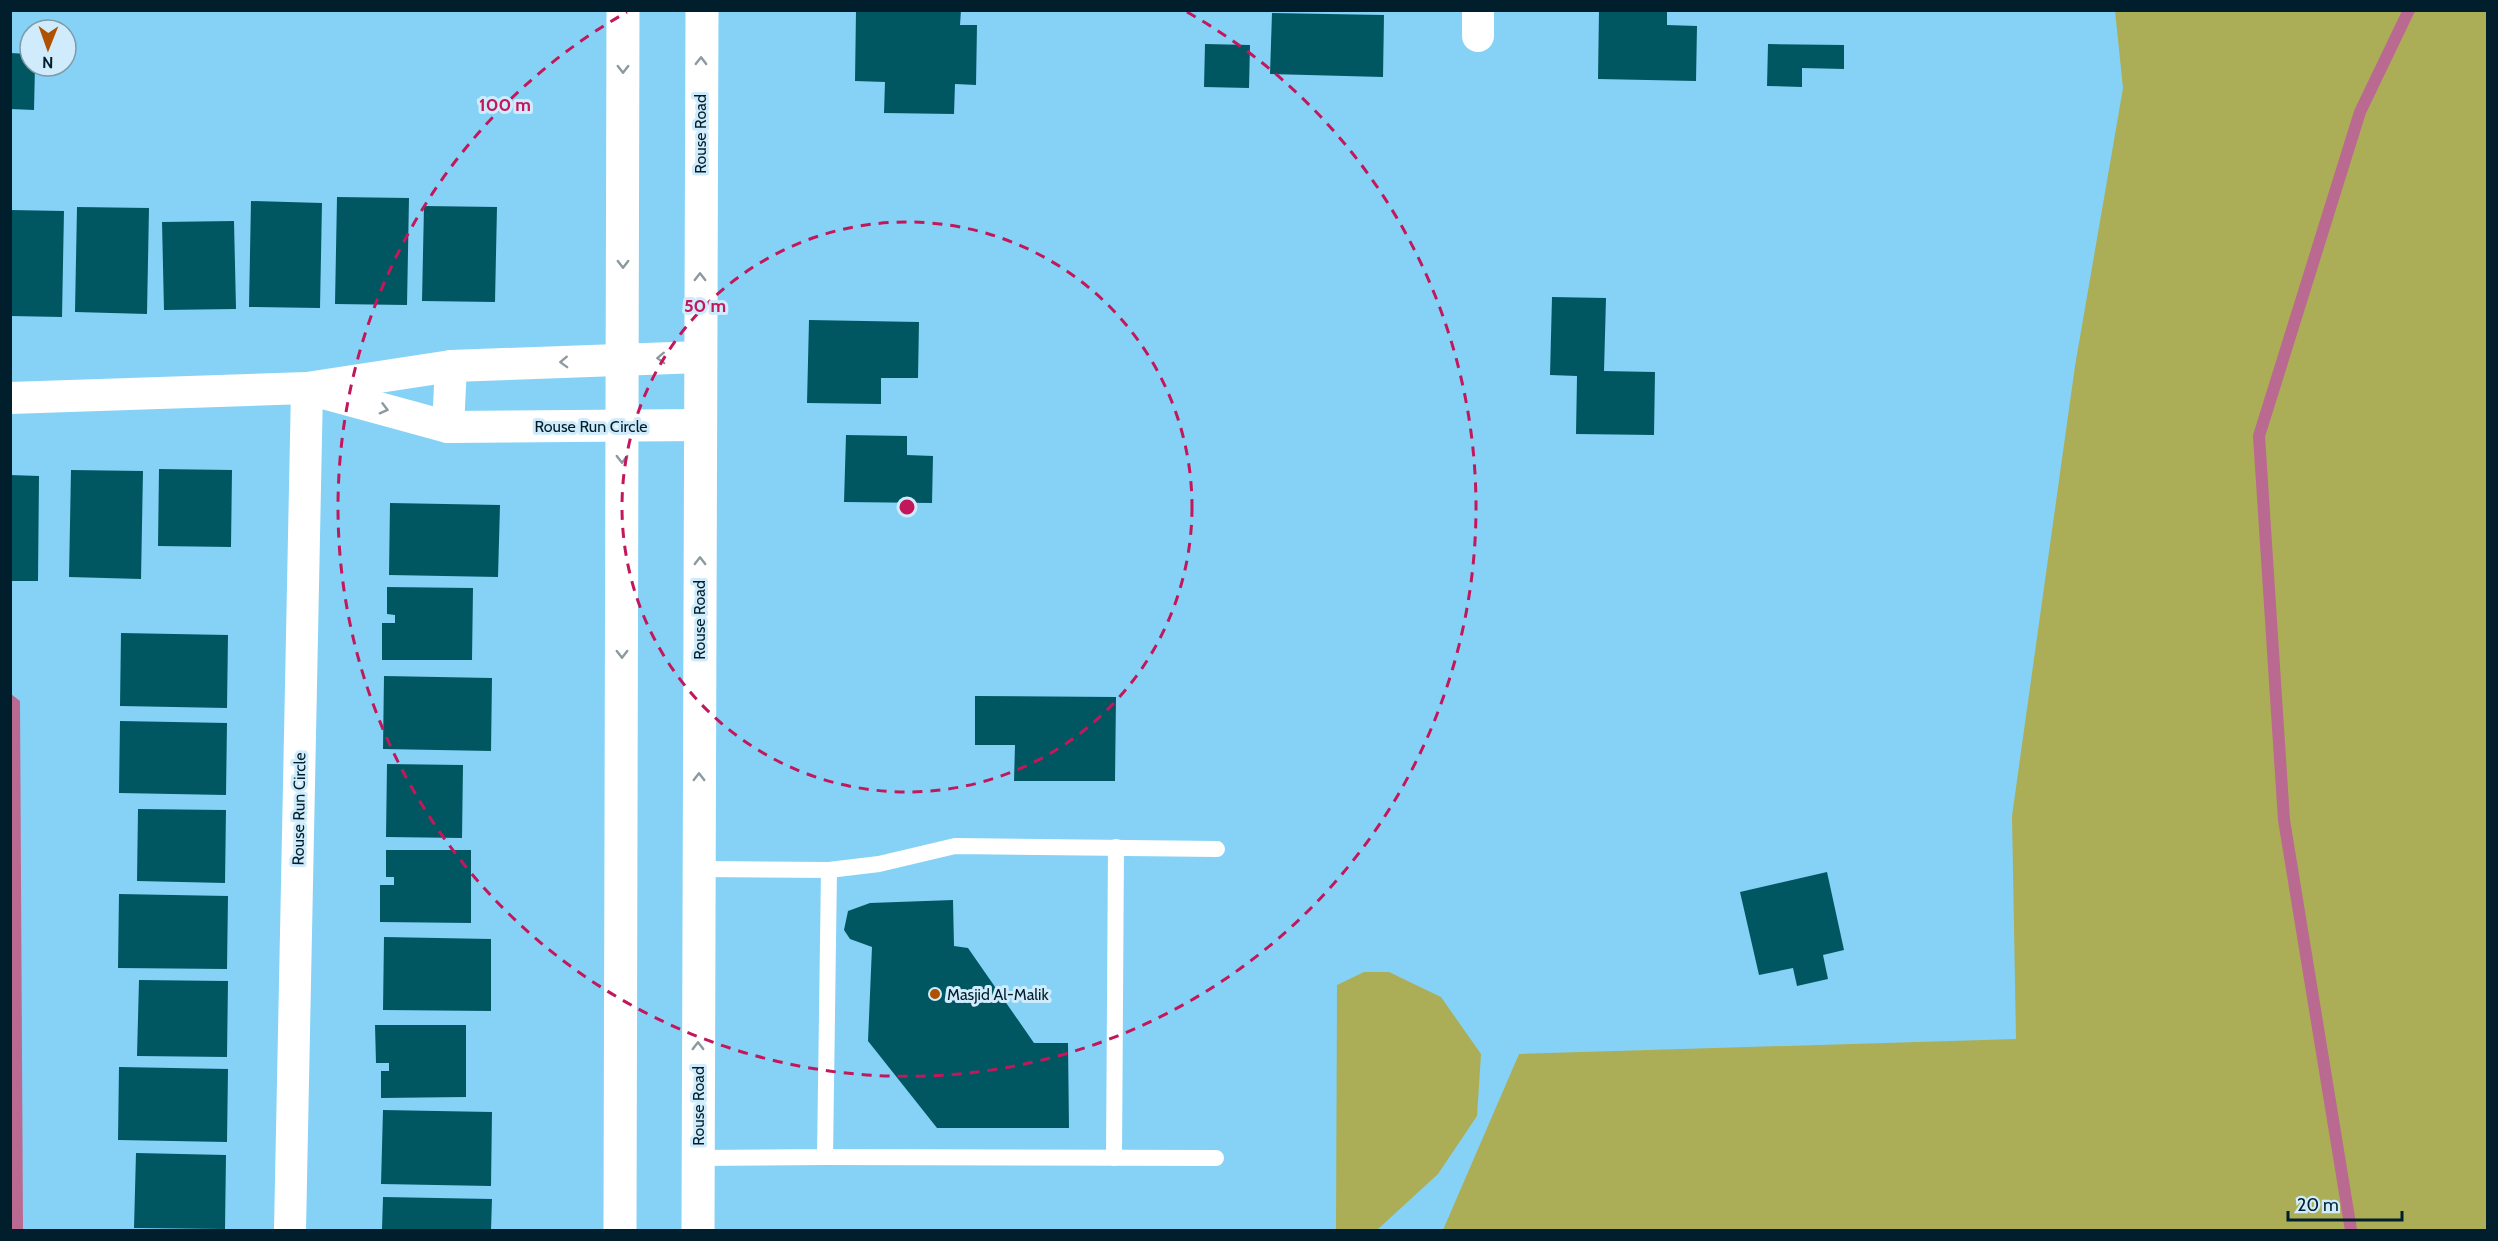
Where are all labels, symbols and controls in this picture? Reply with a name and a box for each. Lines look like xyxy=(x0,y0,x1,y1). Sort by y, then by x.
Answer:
north arrow xyxy=(18,18,78,78)
text: N xyxy=(42,53,54,72)
one-way arrow xyxy=(694,57,707,66)
one-way arrow xyxy=(617,64,629,73)
text: 100 m xyxy=(479,94,531,116)
street label: Rouse Road xyxy=(691,94,710,174)
one-way arrow xyxy=(617,259,629,268)
one-way arrow xyxy=(694,273,706,282)
text: 50 m xyxy=(684,295,726,317)
one-way arrow xyxy=(657,352,666,365)
one-way arrow xyxy=(559,356,568,368)
one-way arrow xyxy=(379,402,389,415)
street label: Rouse Run Circle xyxy=(534,417,648,436)
one-way arrow xyxy=(616,454,628,463)
centre of rings xyxy=(897,497,917,517)
one-way arrow xyxy=(693,557,706,566)
street label: Rouse Road xyxy=(690,580,709,660)
one-way arrow xyxy=(615,649,628,658)
street label: Rouse Run Circle xyxy=(289,752,309,866)
one-way arrow xyxy=(693,773,705,782)
place label: Masjid Al-Malik xyxy=(947,985,1050,1004)
marker: Masjid Al-Malik xyxy=(928,987,942,1001)
one-way arrow xyxy=(692,1042,704,1051)
street label: Rouse Road xyxy=(689,1066,708,1146)
scale bar xyxy=(2288,1184,2402,1222)
text: 20 m xyxy=(2297,1194,2339,1216)

